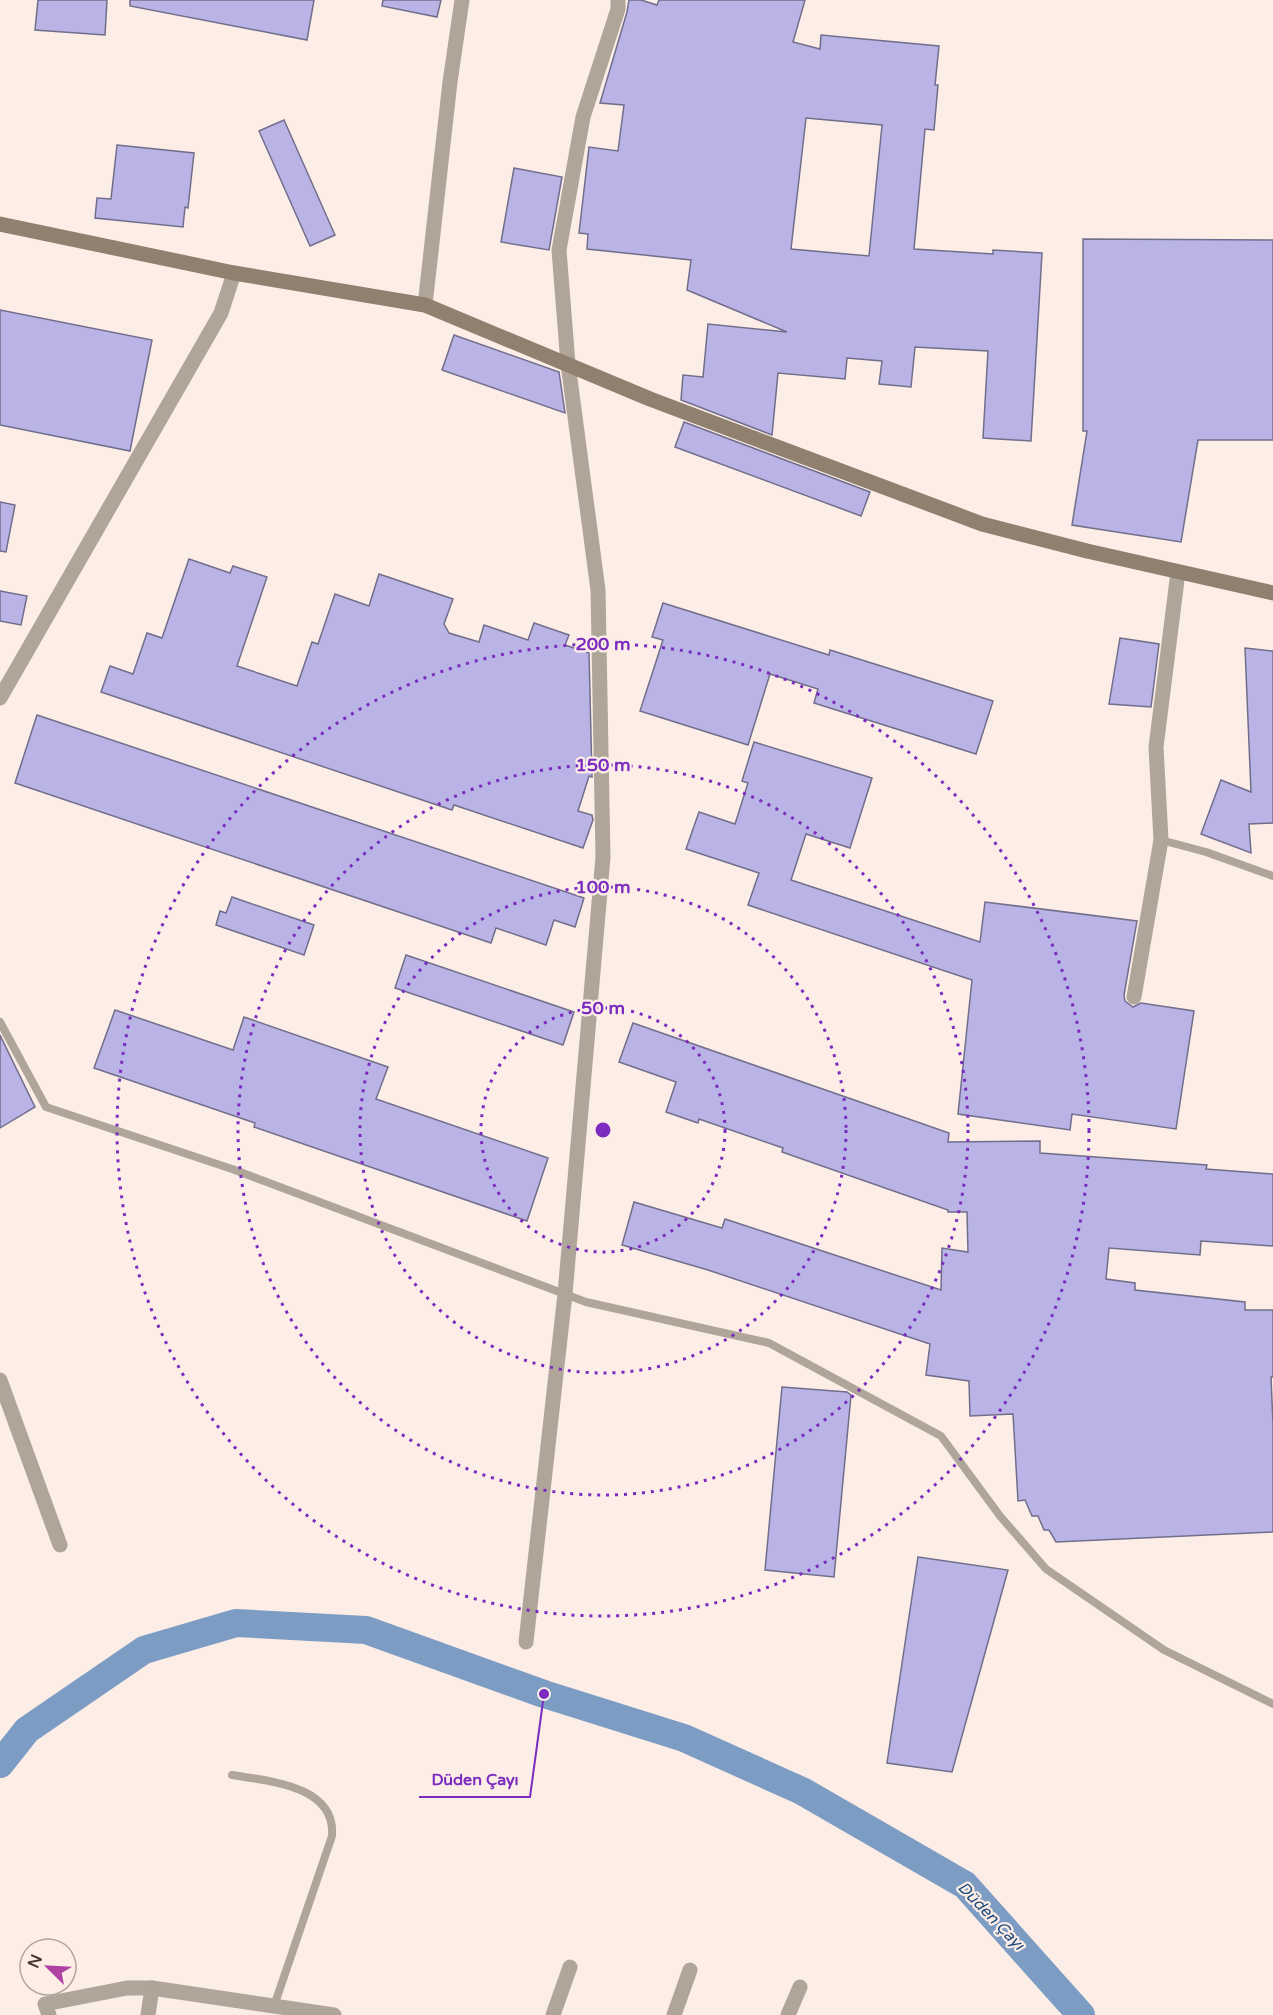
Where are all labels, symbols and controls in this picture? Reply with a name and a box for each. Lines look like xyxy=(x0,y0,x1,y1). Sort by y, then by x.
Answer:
text: 200 m xyxy=(575,633,631,655)
text: 150 m xyxy=(575,754,631,776)
text: 100 m xyxy=(575,876,631,898)
text: 50 m xyxy=(581,997,625,1019)
centre of rings xyxy=(593,1120,613,1140)
callout: Düden Çayı xyxy=(419,1763,530,1797)
text: Düden Çayı xyxy=(431,1770,519,1790)
water label: Düden Çayı xyxy=(954,1878,1029,1955)
north arrow xyxy=(18,1937,78,1997)
text: N xyxy=(23,1951,47,1971)

